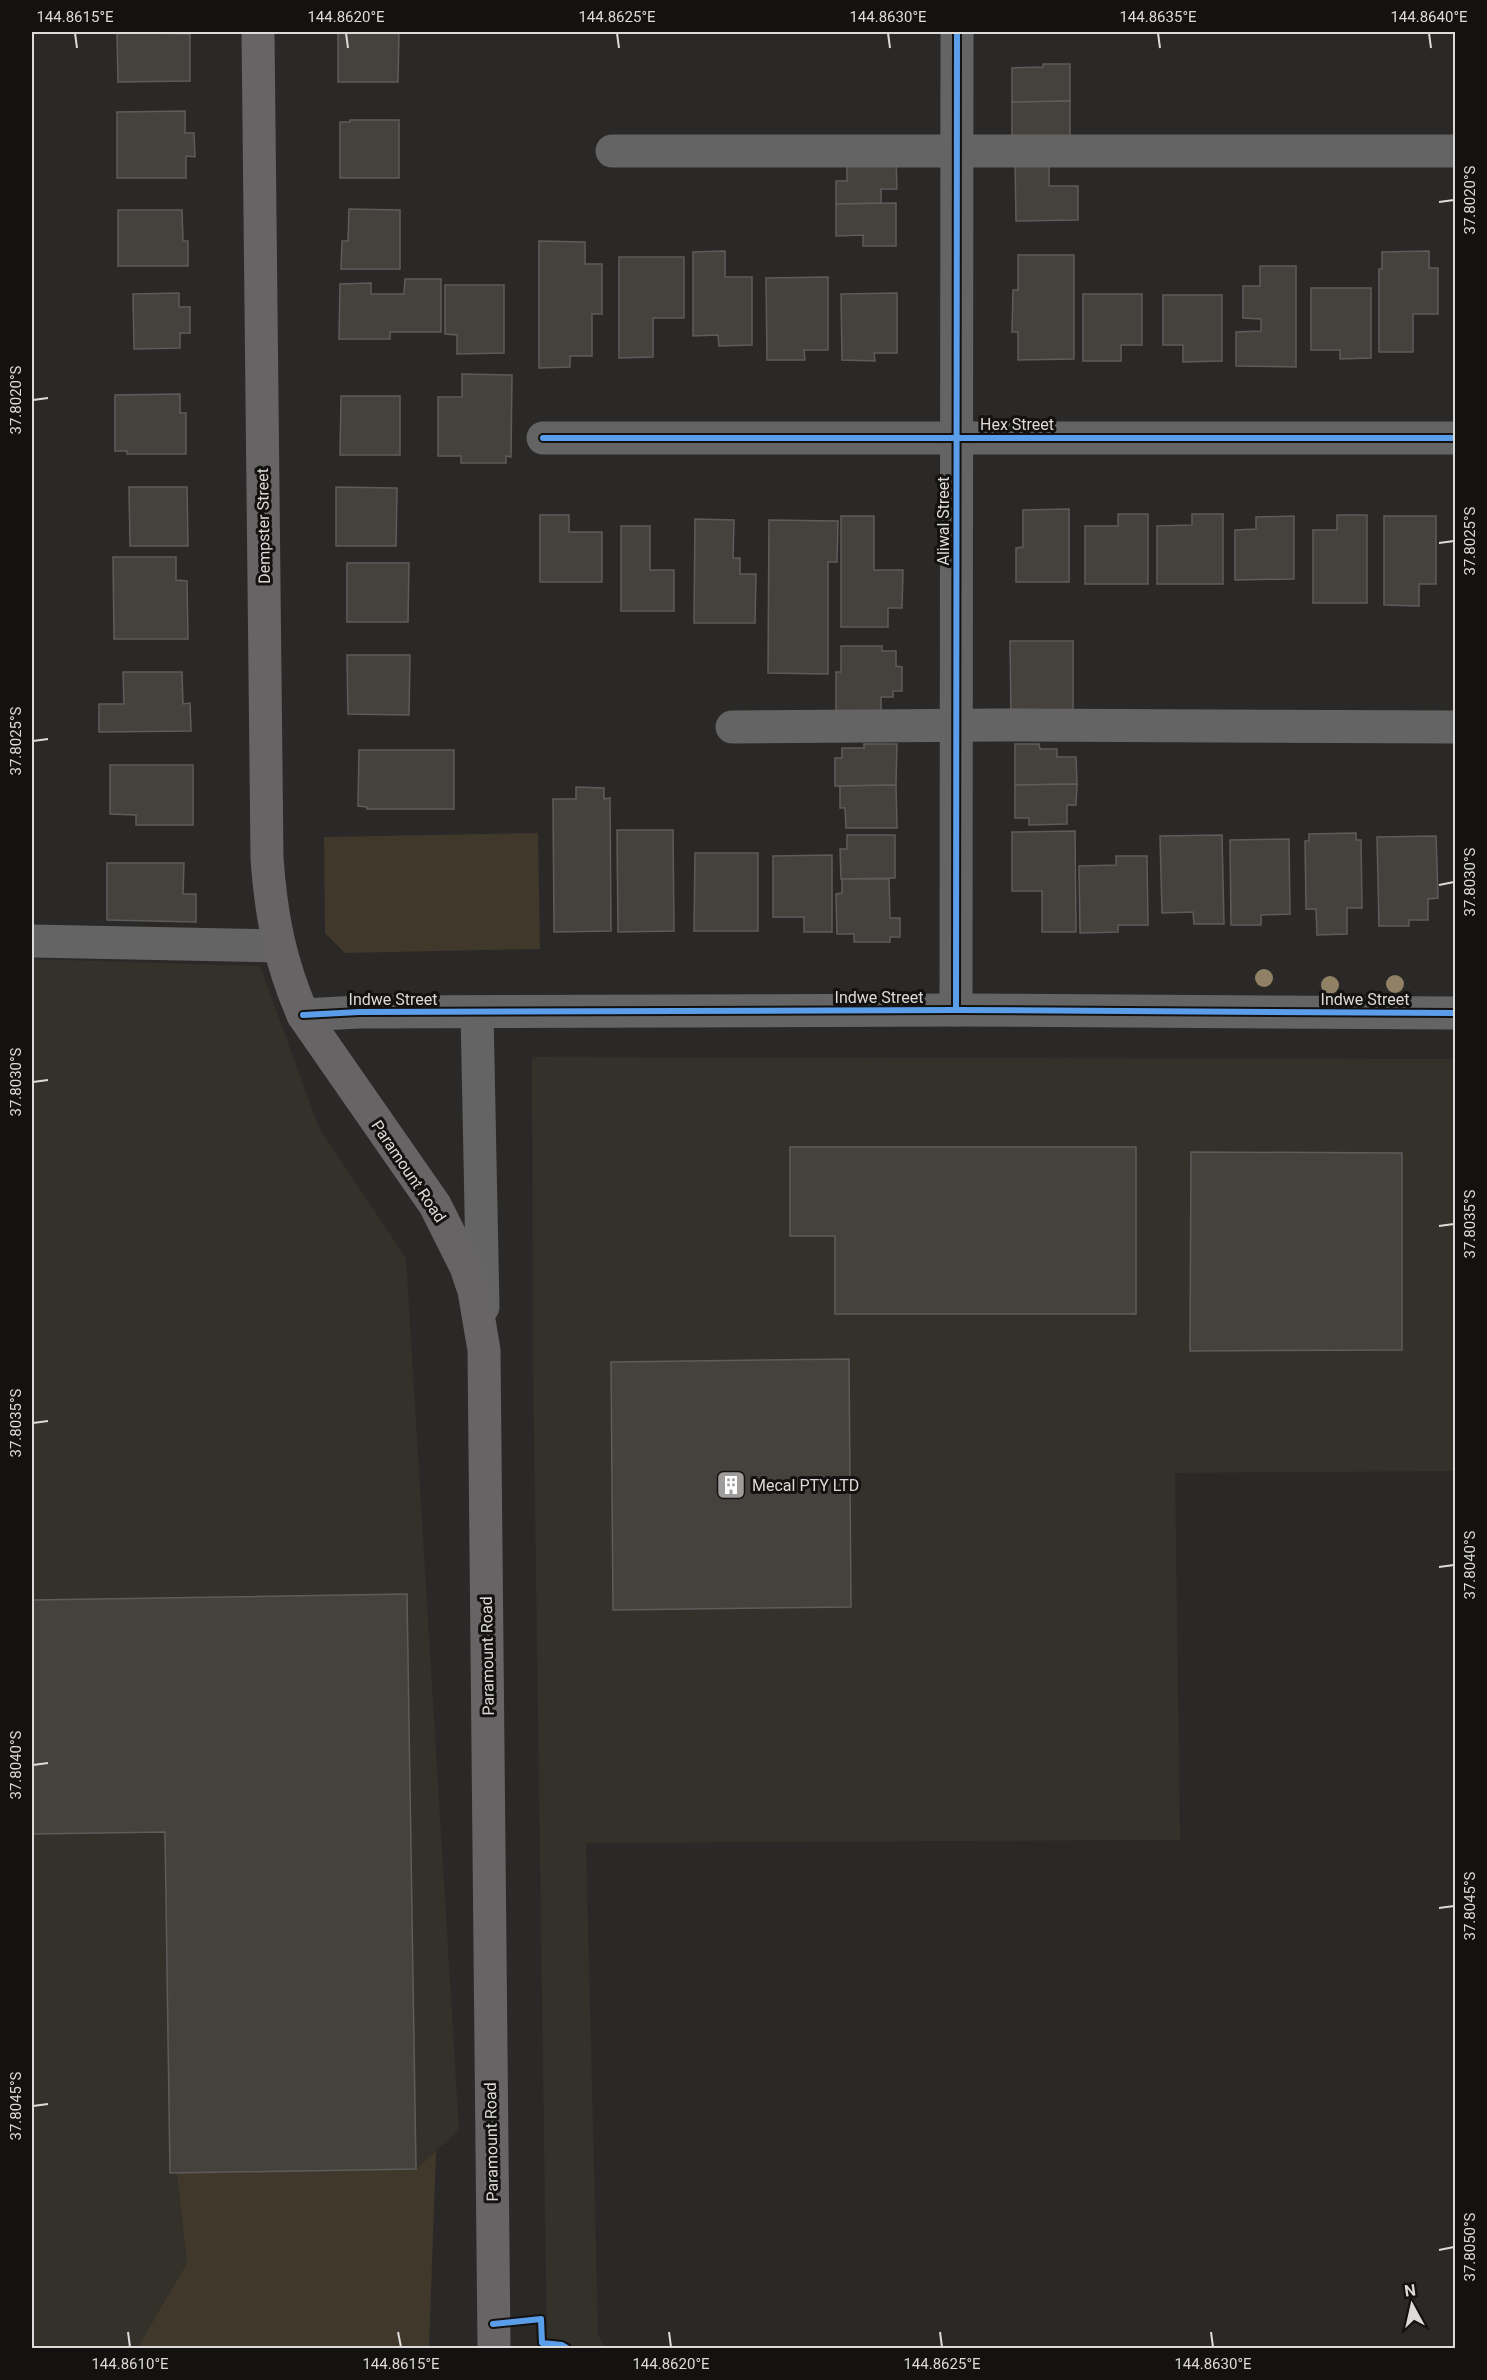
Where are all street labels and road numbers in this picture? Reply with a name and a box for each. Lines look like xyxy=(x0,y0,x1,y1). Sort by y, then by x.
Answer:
street label: Hex Street xyxy=(980,415,1054,434)
street label: Dempster Street xyxy=(253,468,274,584)
street label: Aliwal Street xyxy=(934,476,953,566)
street label: Indwe Street xyxy=(835,988,923,1007)
street label: Indwe Street xyxy=(349,990,437,1009)
street label: Indwe Street xyxy=(1321,990,1409,1009)
street label: Paramount Road xyxy=(367,1117,450,1226)
street label: Paramount Road xyxy=(477,1596,498,1716)
street label: Paramount Road xyxy=(481,2082,502,2202)

